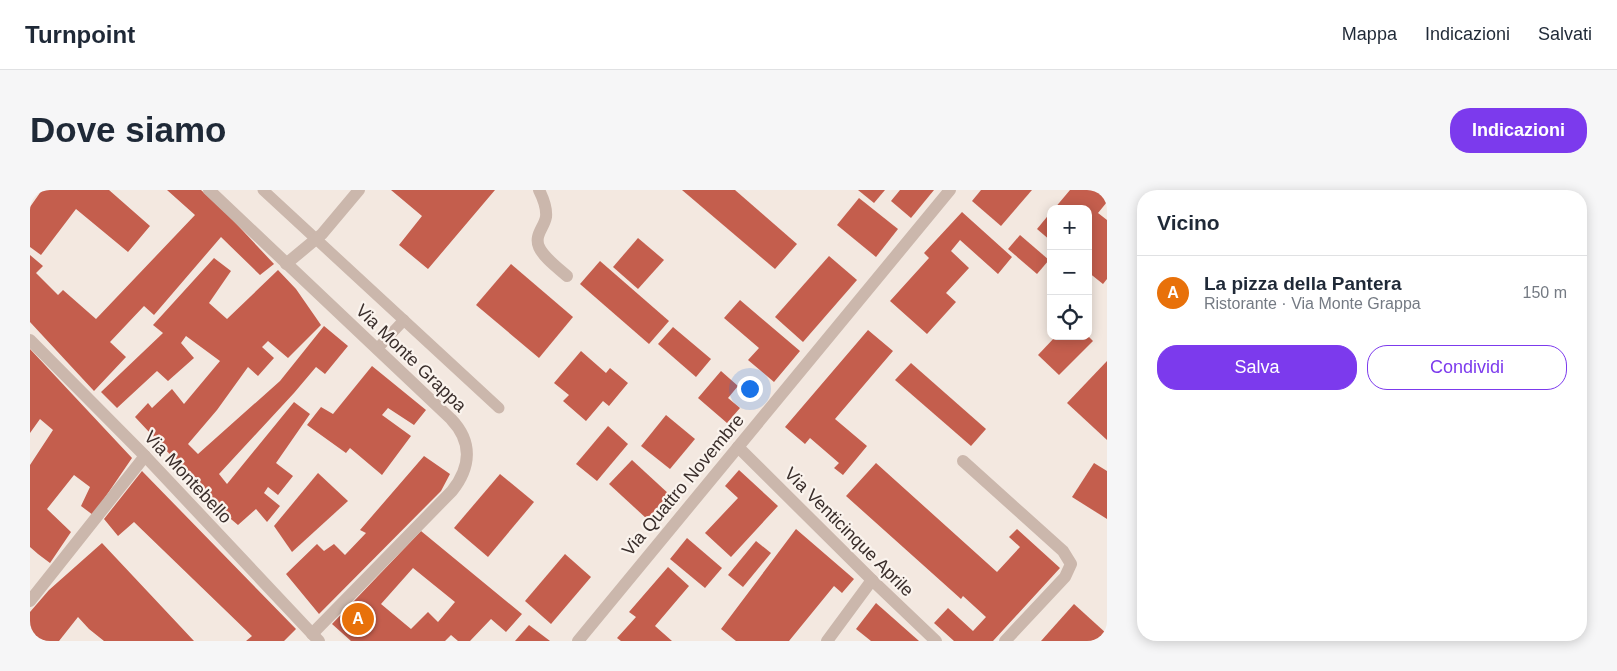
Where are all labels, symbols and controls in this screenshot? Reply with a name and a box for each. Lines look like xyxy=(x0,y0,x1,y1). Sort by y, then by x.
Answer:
text: Turnpoint xyxy=(25,21,135,48)
text: Mappa xyxy=(1342,24,1397,44)
text: Indicazioni xyxy=(1425,24,1510,44)
text: Salvati xyxy=(1538,24,1592,44)
button: Indicazioni xyxy=(1450,108,1587,153)
text: Dove siamo xyxy=(30,110,226,149)
map controls xyxy=(1047,205,1092,340)
button: + xyxy=(1047,205,1092,250)
text: Vicino xyxy=(1157,211,1220,234)
button: − xyxy=(1047,250,1092,295)
text: La pizza della Pantera xyxy=(1204,273,1401,294)
text: A xyxy=(1167,284,1179,301)
text: 150 m xyxy=(1523,284,1567,301)
button: locate xyxy=(1047,295,1092,340)
text: Ristorante · Via Monte Grappa xyxy=(1204,295,1421,312)
street label: Via Monte Grappa xyxy=(352,300,471,417)
button: Salva xyxy=(1157,345,1357,390)
button: Condividi xyxy=(1367,345,1567,390)
your location xyxy=(737,376,763,402)
street label: Via Quattro Novembre xyxy=(618,410,748,560)
street label: Via Montebello xyxy=(140,427,236,527)
street label: Via Venticinque Aprile xyxy=(780,463,918,601)
pin: A xyxy=(342,600,374,638)

